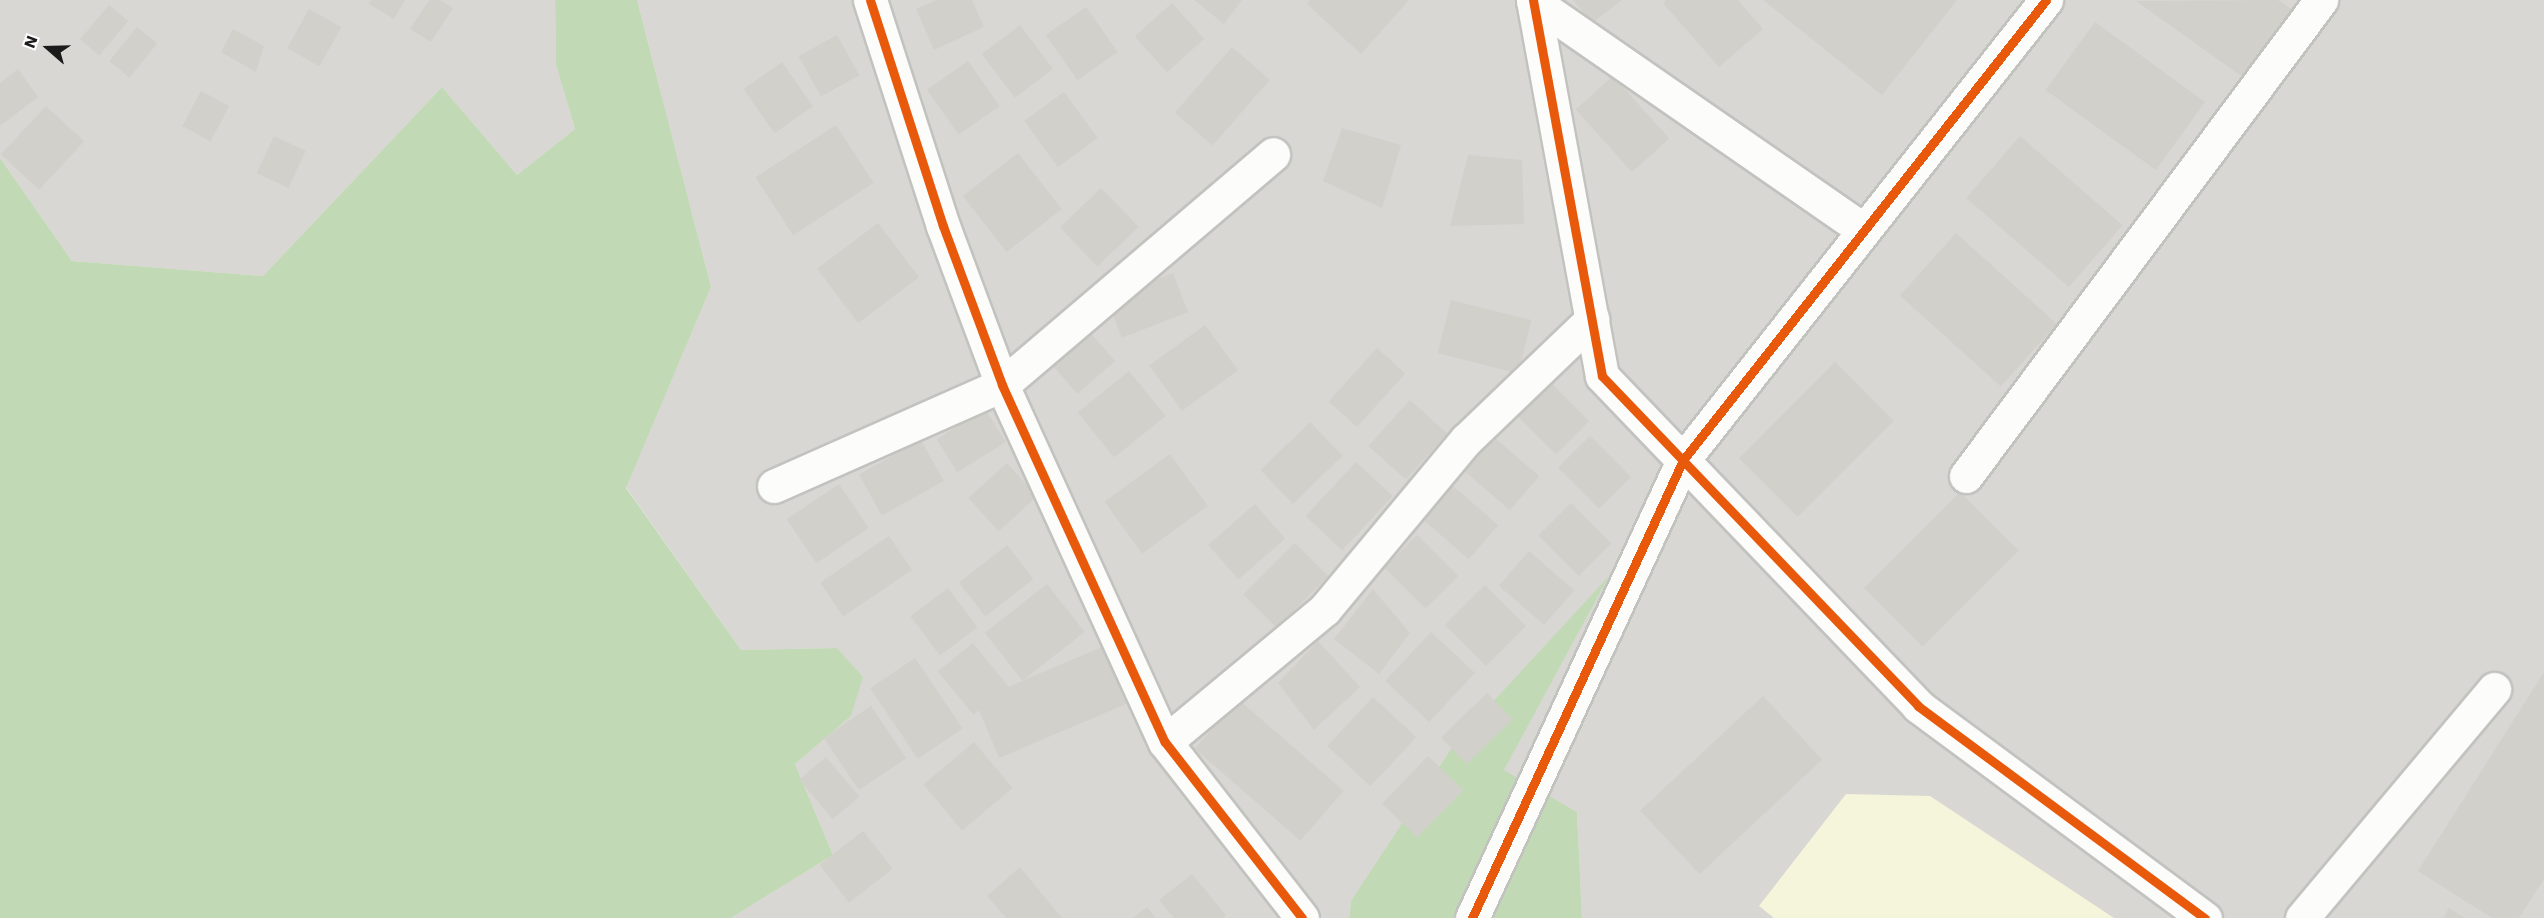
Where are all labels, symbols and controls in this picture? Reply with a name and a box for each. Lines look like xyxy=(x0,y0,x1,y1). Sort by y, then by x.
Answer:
north arrow xyxy=(18,18,78,78)
text: N xyxy=(20,33,42,51)

